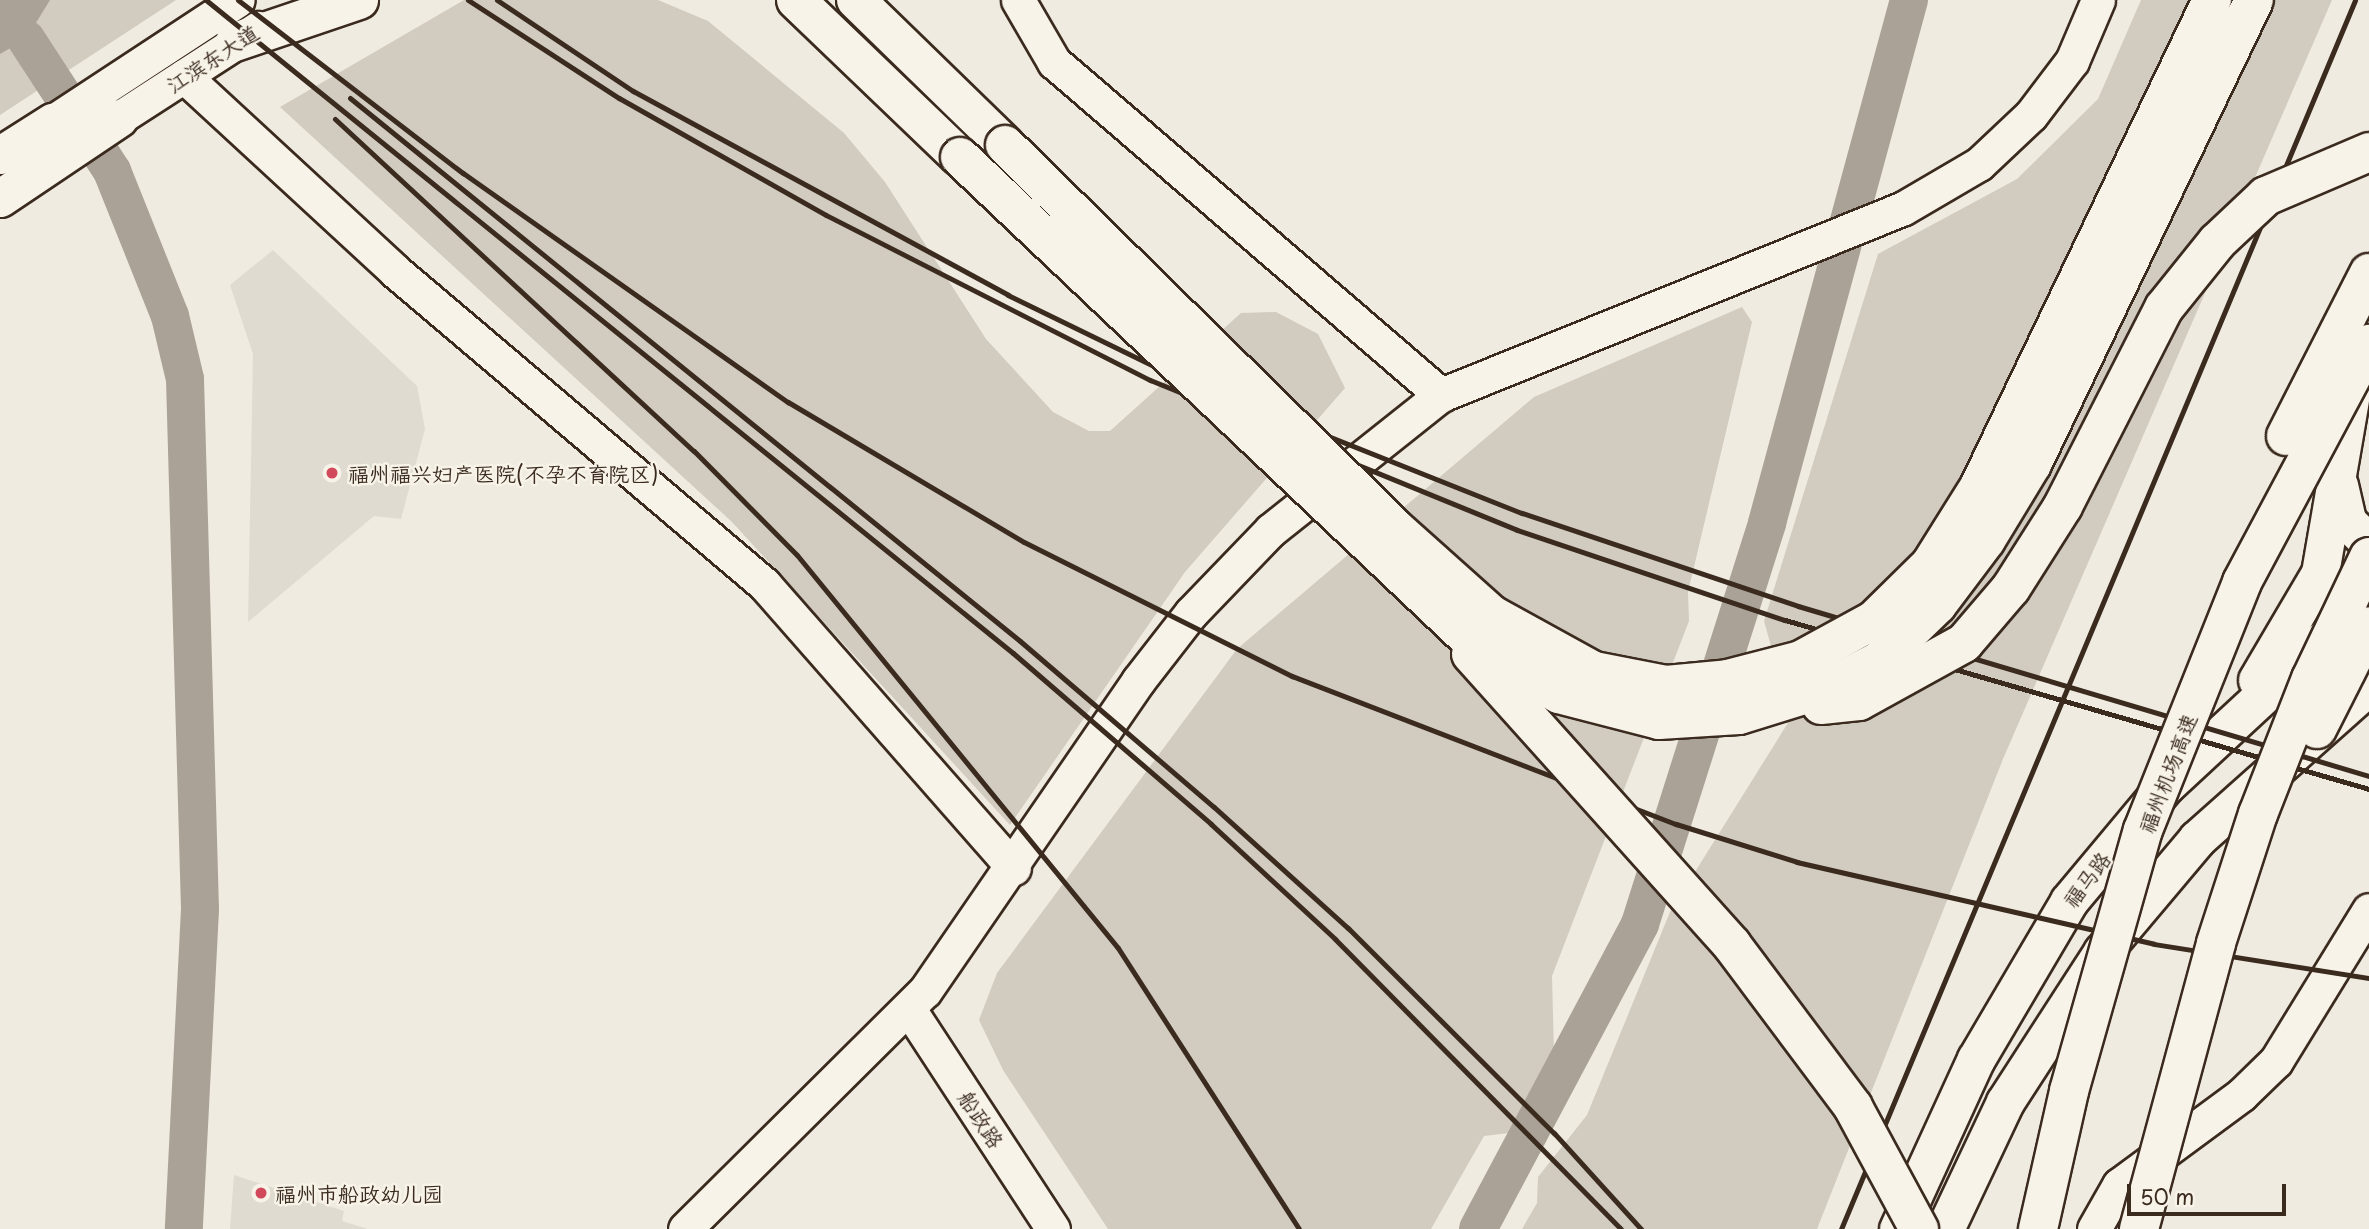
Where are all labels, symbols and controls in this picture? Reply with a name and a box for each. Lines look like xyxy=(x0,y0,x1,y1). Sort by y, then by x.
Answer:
street label: 江滨东大道 xyxy=(161,19,263,97)
place label: 福州福兴妇产医院(不孕不育院区) xyxy=(348,460,659,486)
marker: 福州福兴妇产医院(不孕不育院区) xyxy=(322,463,342,483)
street label: 福州机场高速 xyxy=(2133,710,2201,836)
street label: 福马路 xyxy=(2057,846,2115,912)
street label: 船政路 xyxy=(954,1086,1010,1152)
scale bar xyxy=(2131,1170,2290,1214)
place label: 福州市船政幼儿园 xyxy=(275,1180,443,1206)
text: 50 m xyxy=(2140,1180,2194,1212)
marker: 福州市船政幼儿园 xyxy=(253,1185,269,1201)

